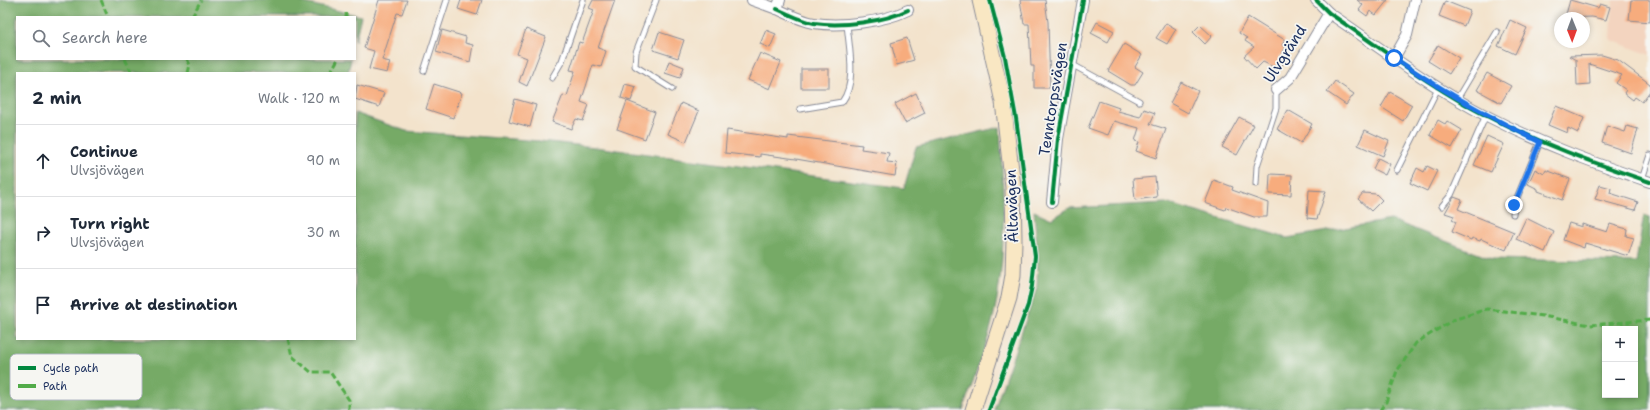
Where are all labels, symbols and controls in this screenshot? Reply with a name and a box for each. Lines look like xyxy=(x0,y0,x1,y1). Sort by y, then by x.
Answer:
north arrow xyxy=(1554,12,1590,48)
search box xyxy=(16,16,356,60)
street label: Ulvgränd xyxy=(1259,21,1311,87)
icon: search xyxy=(30,27,52,49)
text: Search here xyxy=(62,28,148,48)
street label: Tenntorpsvägen xyxy=(1034,41,1072,157)
route start xyxy=(1385,49,1403,67)
text: 2 min xyxy=(32,87,82,109)
text: Walk · 120 m xyxy=(258,90,340,107)
text: Continue xyxy=(70,142,138,162)
icon: ahead xyxy=(32,150,54,172)
text: 90 m xyxy=(306,152,340,169)
text: Ulvsjövägen xyxy=(70,162,144,179)
street label: Ältavägen xyxy=(1001,169,1023,243)
route end xyxy=(1505,196,1523,214)
text: Turn right xyxy=(70,214,150,234)
icon: right xyxy=(32,222,54,244)
text: 30 m xyxy=(306,224,340,241)
text: Ulvsjövägen xyxy=(70,234,144,251)
icon: arrive xyxy=(32,294,54,316)
text: Arrive at destination xyxy=(70,295,238,315)
map controls xyxy=(1602,326,1638,398)
button: + xyxy=(1602,326,1638,362)
legend xyxy=(10,354,142,400)
text: Cycle path xyxy=(43,361,99,376)
button: − xyxy=(1602,362,1638,398)
text: Path xyxy=(43,379,67,394)

